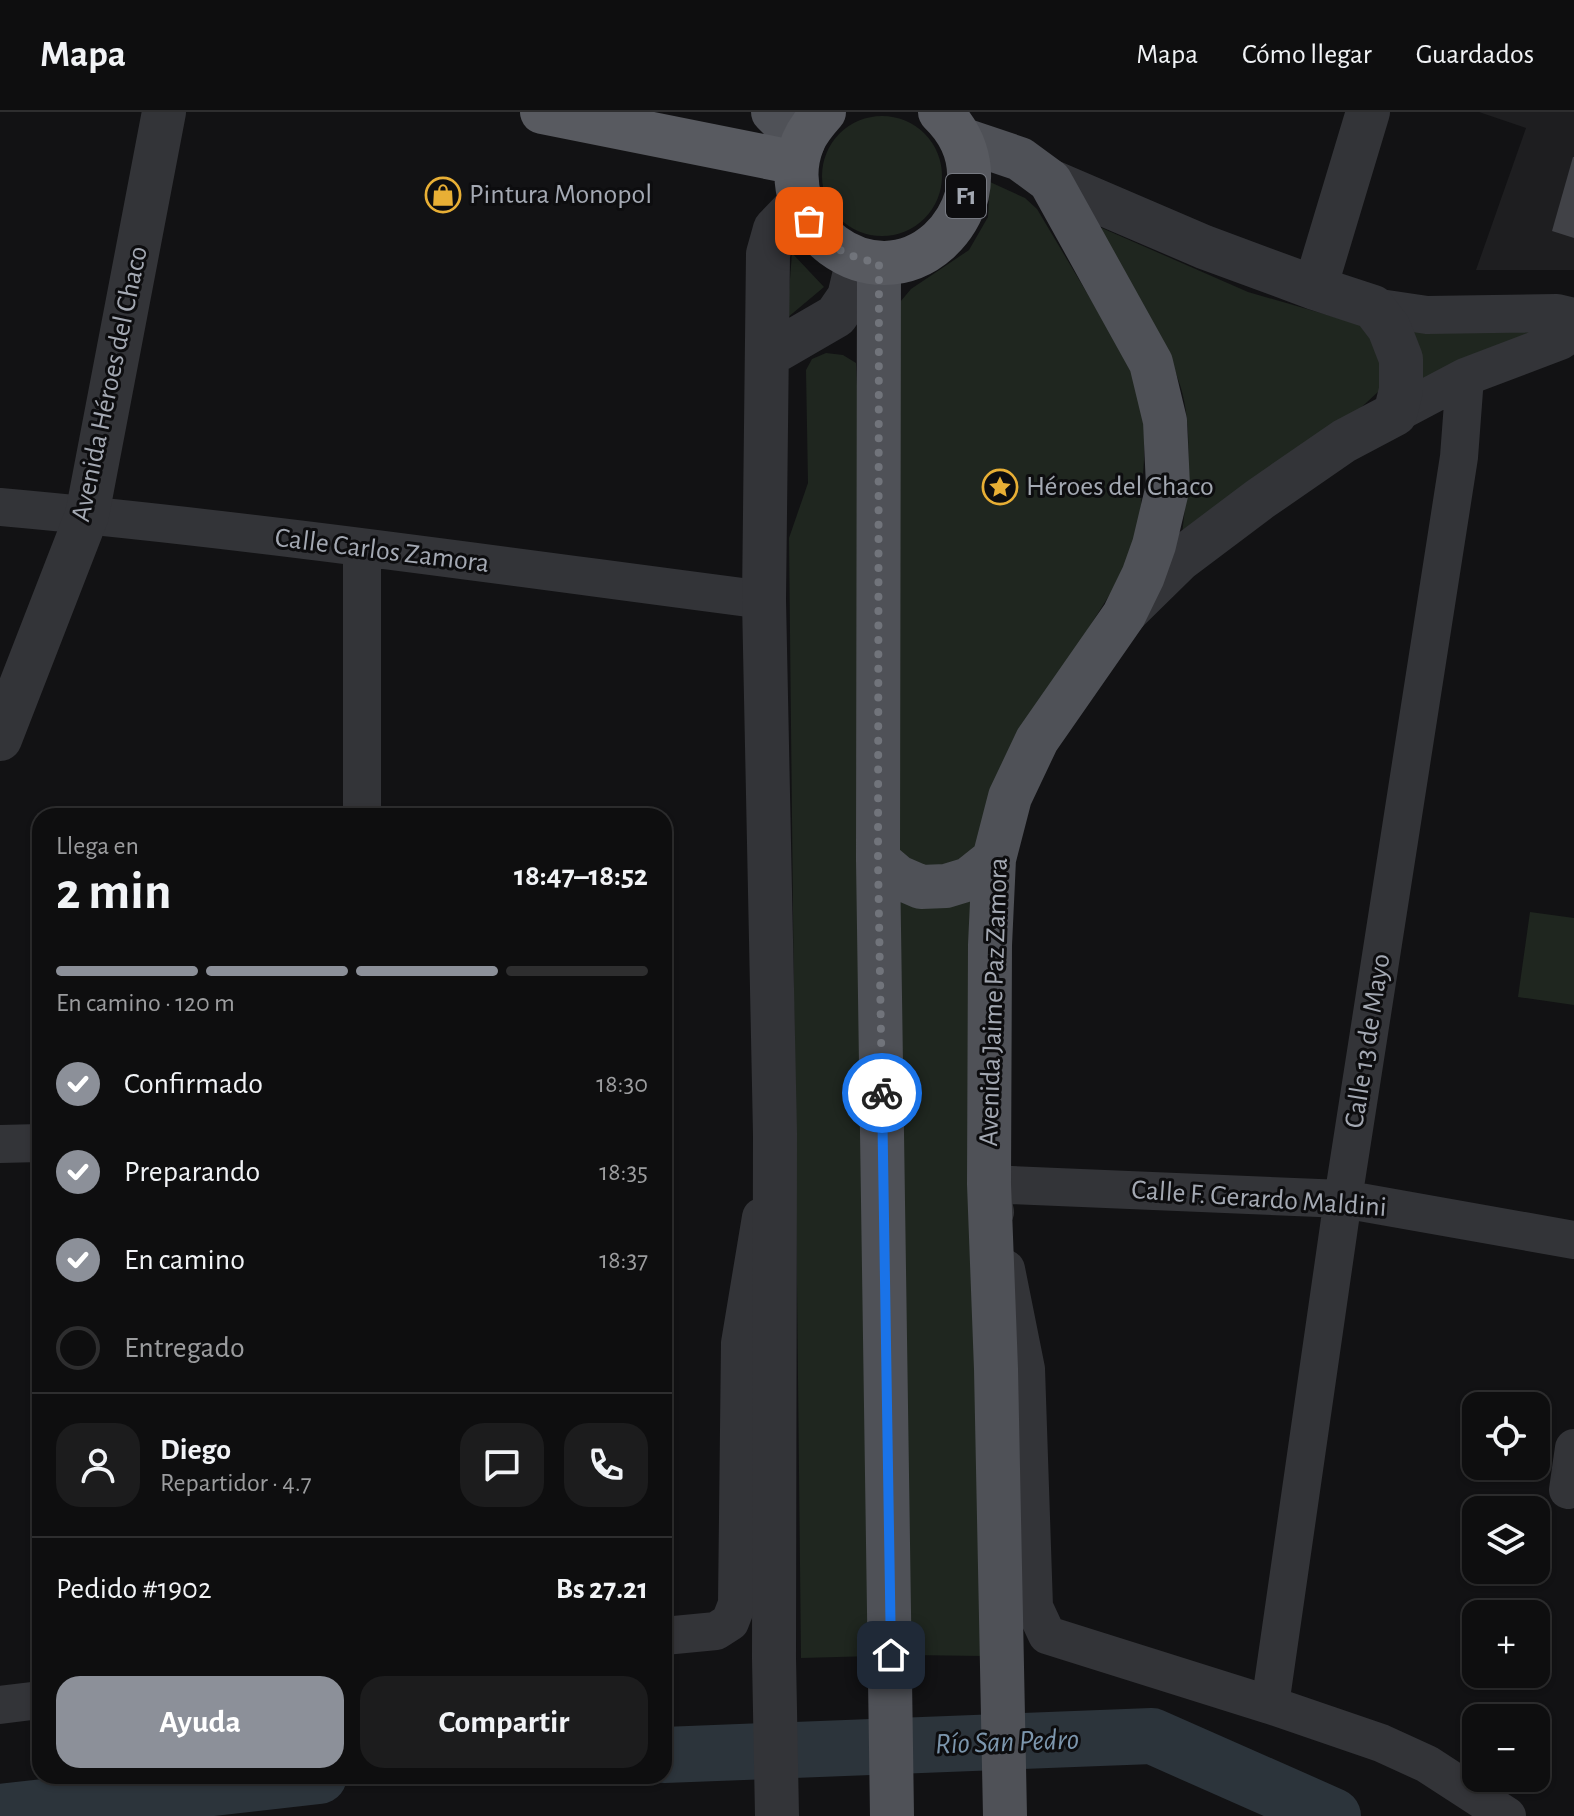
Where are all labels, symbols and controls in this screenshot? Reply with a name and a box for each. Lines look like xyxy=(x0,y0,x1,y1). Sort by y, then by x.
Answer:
text: Mapa xyxy=(40,36,126,74)
text: Mapa xyxy=(1136,41,1198,69)
text: Cómo llegar xyxy=(1242,41,1372,69)
text: Guardados xyxy=(1416,41,1534,69)
road number: F1 xyxy=(946,174,986,218)
shop icon: Pintura Monopol xyxy=(424,176,462,214)
place label: Pintura Monopol xyxy=(469,181,652,209)
pin xyxy=(775,187,843,255)
icon: bag xyxy=(787,199,831,243)
street label: Avenida Héroes del Chaco xyxy=(67,244,153,524)
place icon: Héroes del Chaco xyxy=(981,468,1019,506)
place label: Héroes del Chaco xyxy=(1026,473,1214,501)
street label: Calle Carlos Zamora xyxy=(273,524,491,578)
text: Llega en xyxy=(56,833,139,859)
street label: Avenida Jaime Paz Zamora xyxy=(975,857,1013,1147)
text: 18:47–18:52 xyxy=(514,861,648,891)
text: 2 min xyxy=(56,866,171,918)
street label: Calle 13 de Mayo xyxy=(1340,952,1396,1130)
text: En camino · 120 m xyxy=(56,990,235,1016)
courier xyxy=(842,1053,922,1133)
icon: check xyxy=(56,1062,100,1106)
text: Confirmado xyxy=(124,1069,263,1099)
text: 18:30 xyxy=(596,1071,648,1097)
icon: bike xyxy=(860,1071,904,1115)
icon: check xyxy=(56,1150,100,1194)
text: Preparando xyxy=(124,1157,260,1187)
text: 18:35 xyxy=(599,1159,648,1185)
street label: Calle F. Gerardo Maldini xyxy=(1130,1176,1388,1222)
icon: check xyxy=(56,1238,100,1282)
text: En camino xyxy=(124,1245,245,1275)
text: 18:37 xyxy=(599,1247,648,1273)
text: Entregado xyxy=(124,1333,245,1363)
map controls xyxy=(1462,1392,1550,1792)
button: locate xyxy=(1462,1392,1550,1480)
button: person xyxy=(56,1423,140,1507)
button: chat xyxy=(460,1423,544,1507)
button: phone xyxy=(564,1423,648,1507)
text: Diego xyxy=(160,1435,231,1465)
text: Repartidor · 4.7 xyxy=(160,1470,312,1496)
button: layers xyxy=(1462,1496,1550,1584)
text: Pedido #1902 xyxy=(56,1574,212,1604)
text: Bs 27.21 xyxy=(556,1574,648,1604)
button: + xyxy=(1462,1600,1550,1688)
pin xyxy=(857,1621,925,1689)
icon: home xyxy=(869,1633,913,1677)
button: Ayuda xyxy=(56,1676,344,1768)
button: Compartir xyxy=(360,1676,648,1768)
button: − xyxy=(1462,1704,1550,1792)
water label: Río San Pedro xyxy=(935,1724,1079,1760)

